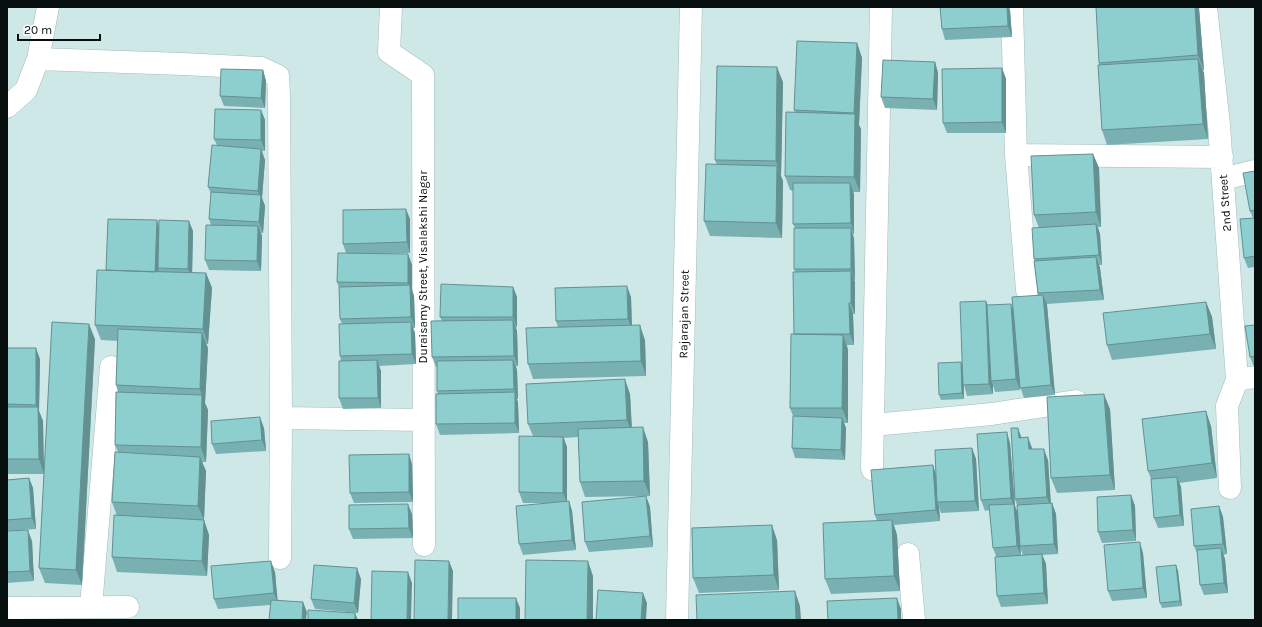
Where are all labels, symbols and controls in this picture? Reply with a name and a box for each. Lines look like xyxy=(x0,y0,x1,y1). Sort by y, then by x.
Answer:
scale bar xyxy=(18,16,100,42)
text: 20 m xyxy=(24,23,52,37)
street label: Duraisamy Street, Visalakshi Nagar xyxy=(416,170,430,364)
street label: 2nd Street xyxy=(1216,174,1234,232)
street label: Rajarajan Street xyxy=(676,269,692,358)

